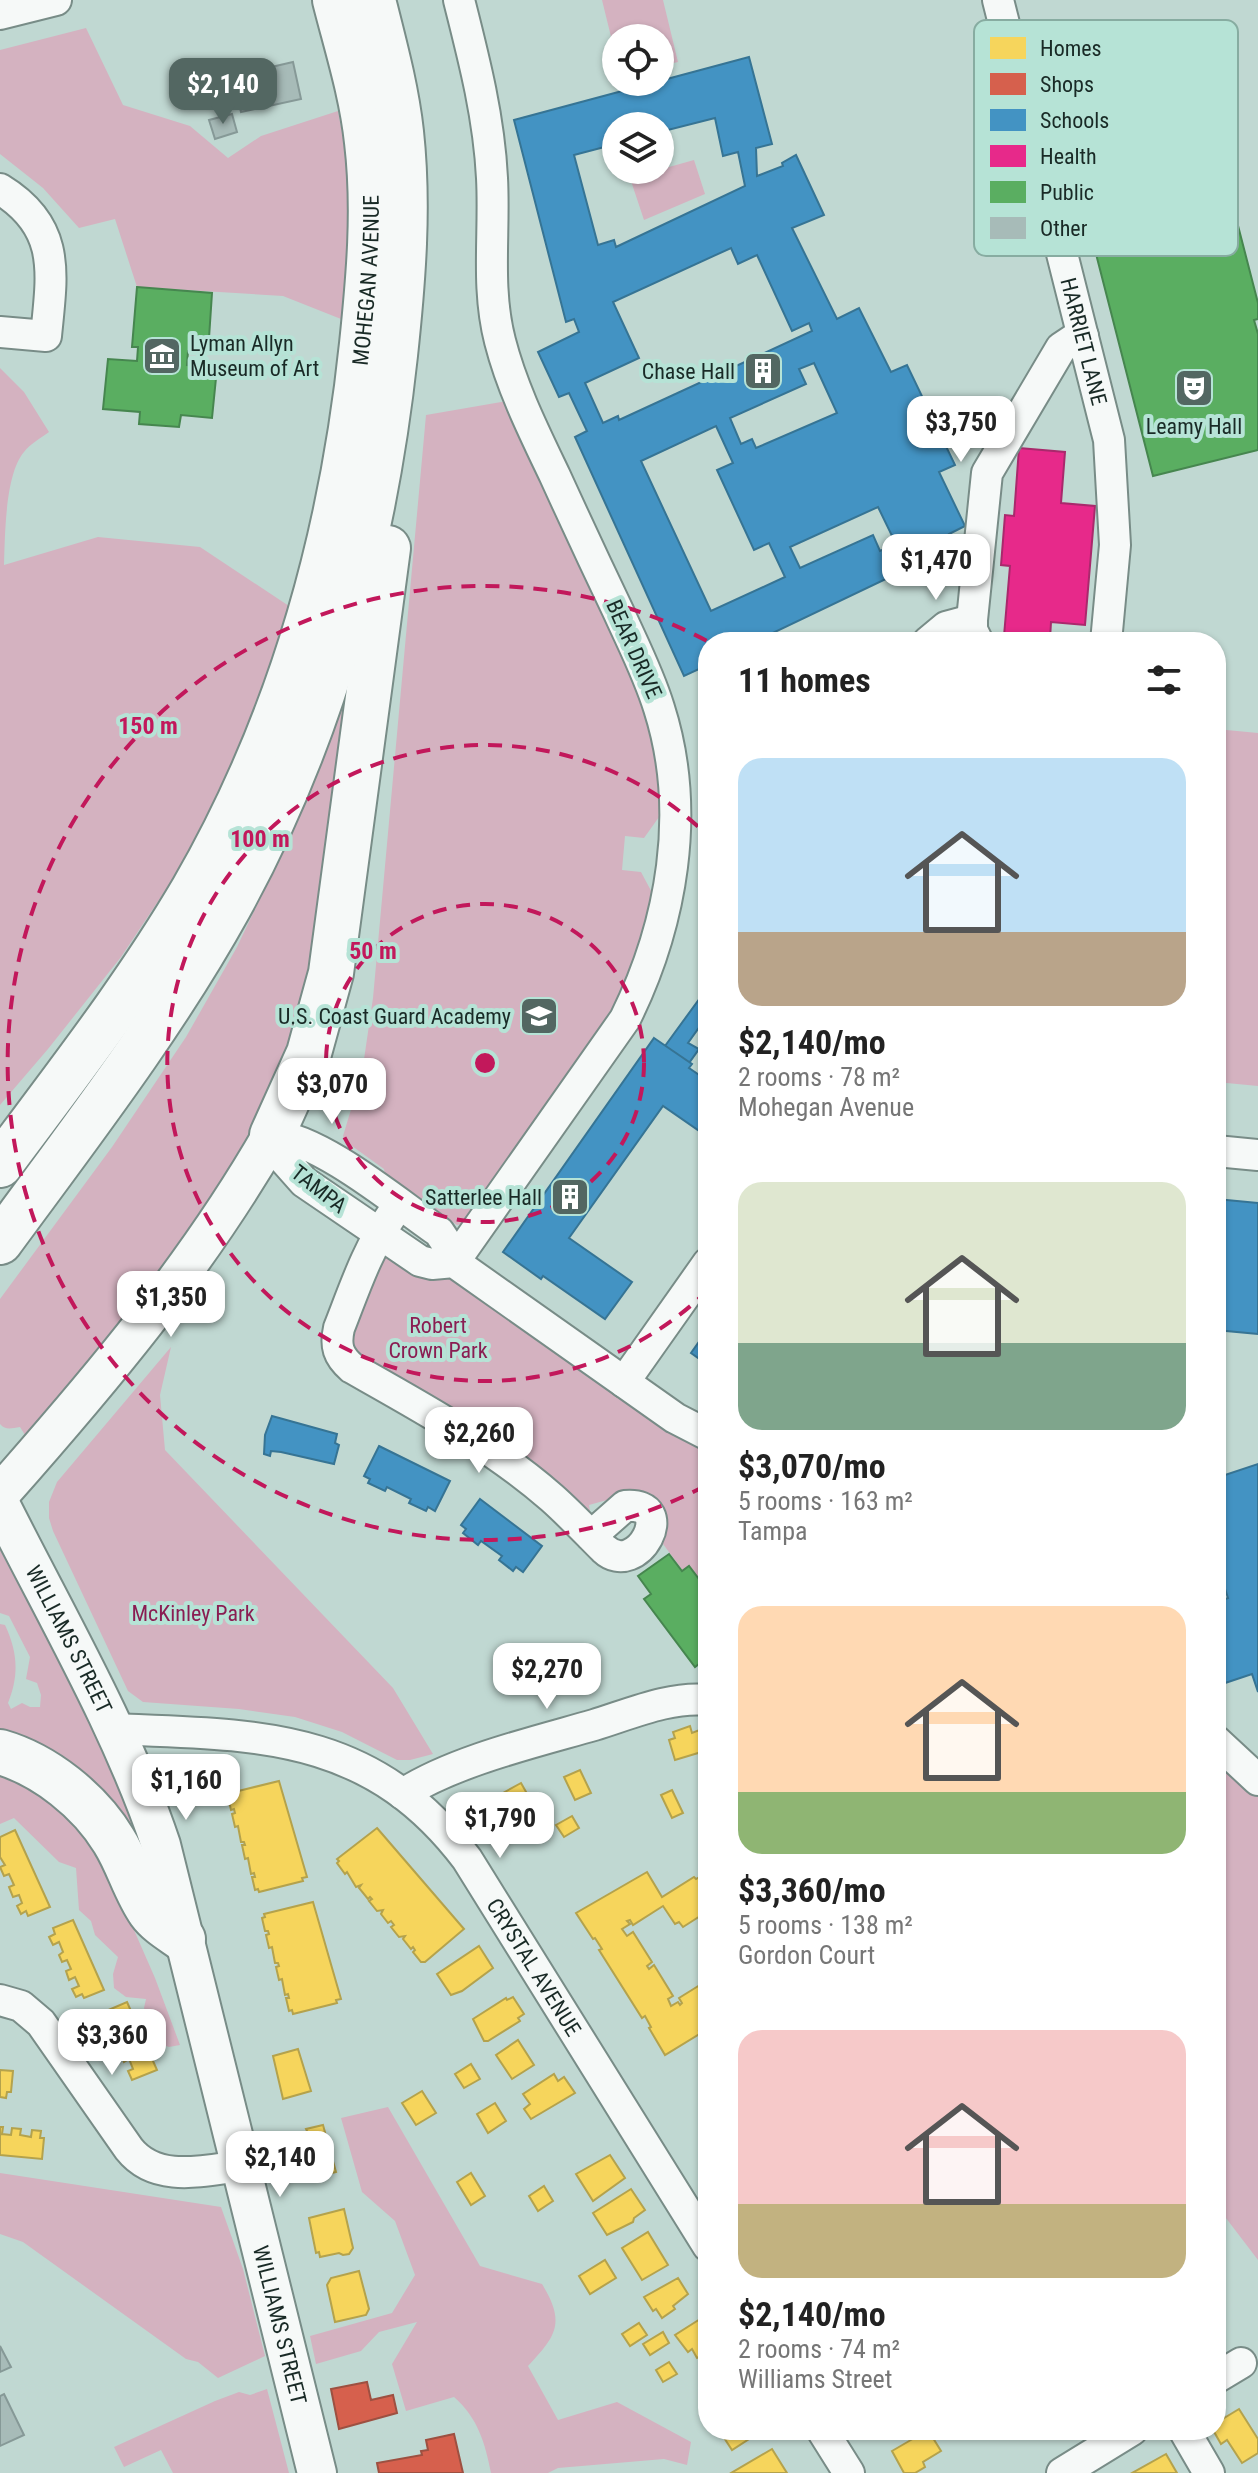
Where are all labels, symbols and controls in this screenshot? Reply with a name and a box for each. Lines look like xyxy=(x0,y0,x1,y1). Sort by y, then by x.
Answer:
legend xyxy=(974,20,1238,256)
map controls xyxy=(602,24,674,184)
button: locate xyxy=(602,24,674,96)
text: Homes xyxy=(1040,36,1102,61)
pin: $2,140 xyxy=(158,58,288,126)
text: $2,140 xyxy=(187,69,259,99)
text: Shops xyxy=(1040,72,1094,97)
text: Schools xyxy=(1040,108,1109,133)
button: layers xyxy=(602,112,674,184)
text: Health xyxy=(1040,144,1097,169)
text: Public xyxy=(1040,180,1094,205)
street label: MOHEGAN AVENUE xyxy=(347,195,383,367)
text: Other xyxy=(1040,216,1088,241)
street label: HARRIET LANE xyxy=(1056,275,1112,408)
place label: Lyman Allyn Museum of Art xyxy=(190,331,319,381)
museum icon: Lyman Allyn Museum of Art xyxy=(141,335,183,377)
building icon: Chase Hall xyxy=(742,350,784,392)
place label: Chase Hall xyxy=(642,359,735,384)
theatre icon: Leamy Hall xyxy=(1173,367,1215,409)
pin: $3,750 xyxy=(896,396,1026,464)
text: $3,750 xyxy=(925,407,997,437)
place label: Leamy Hall xyxy=(1146,414,1242,439)
pin: $1,470 xyxy=(871,534,1001,602)
text: $1,470 xyxy=(900,545,972,575)
street label: BEAR DRIVE xyxy=(601,596,667,702)
icon: filters xyxy=(1142,658,1186,702)
text: 11 homes xyxy=(738,660,871,700)
text: 150 m xyxy=(118,712,178,740)
icon: home xyxy=(890,810,1034,954)
text: 100 m xyxy=(230,825,290,853)
text: 50 m xyxy=(349,937,397,965)
school or university icon: U.S. Coast Guard Academy xyxy=(518,995,560,1037)
place label: U.S. Coast Guard Academy xyxy=(278,1004,511,1029)
text: $2,140/mo xyxy=(738,1022,886,1062)
centre of rings xyxy=(471,1049,499,1077)
pin: $3,070 xyxy=(267,1058,397,1126)
text: 2 rooms · 78 m² xyxy=(738,1062,900,1092)
text: $3,070 xyxy=(296,1069,368,1099)
text: Mohegan Avenue xyxy=(738,1092,914,1122)
street label: TAMPA xyxy=(286,1160,352,1219)
building icon: Satterlee Hall xyxy=(549,1176,591,1218)
place label: Satterlee Hall xyxy=(425,1185,542,1210)
icon: home xyxy=(890,1234,1034,1378)
pin: $1,350 xyxy=(106,1271,236,1339)
text: $1,350 xyxy=(135,1282,207,1312)
park label: Robert Crown Park xyxy=(388,1313,488,1363)
pin: $2,260 xyxy=(414,1407,544,1475)
text: $2,260 xyxy=(443,1418,515,1448)
text: $3,070/mo xyxy=(738,1446,886,1486)
text: 5 rooms · 163 m² xyxy=(738,1486,913,1516)
text: Tampa xyxy=(738,1516,807,1546)
street label: WILLIAMS STREET xyxy=(21,1561,117,1717)
park label: McKinley Park xyxy=(131,1601,255,1626)
pin: $2,270 xyxy=(482,1643,612,1711)
text: $2,270 xyxy=(511,1654,583,1684)
icon: home xyxy=(890,1658,1034,1802)
pin: $1,160 xyxy=(121,1754,251,1822)
text: $1,160 xyxy=(150,1765,222,1795)
pin: $1,790 xyxy=(435,1792,565,1860)
text: $1,790 xyxy=(464,1803,536,1833)
text: $3,360/mo xyxy=(738,1870,886,1910)
street label: CRYSTAL AVENUE xyxy=(482,1894,586,2040)
text: 5 rooms · 138 m² xyxy=(738,1910,913,1940)
text: Gordon Court xyxy=(738,1940,875,1970)
pin: $3,360 xyxy=(47,2009,177,2077)
text: $3,360 xyxy=(76,2020,148,2050)
icon: home xyxy=(890,2082,1034,2226)
pin: $2,140 xyxy=(215,2131,345,2199)
text: $2,140 xyxy=(244,2142,316,2172)
street label: WILLIAMS STREET xyxy=(248,2243,312,2407)
text: $2,140/mo xyxy=(738,2294,886,2334)
text: 2 rooms · 74 m² xyxy=(738,2334,900,2364)
text: Williams Street xyxy=(738,2364,892,2394)

